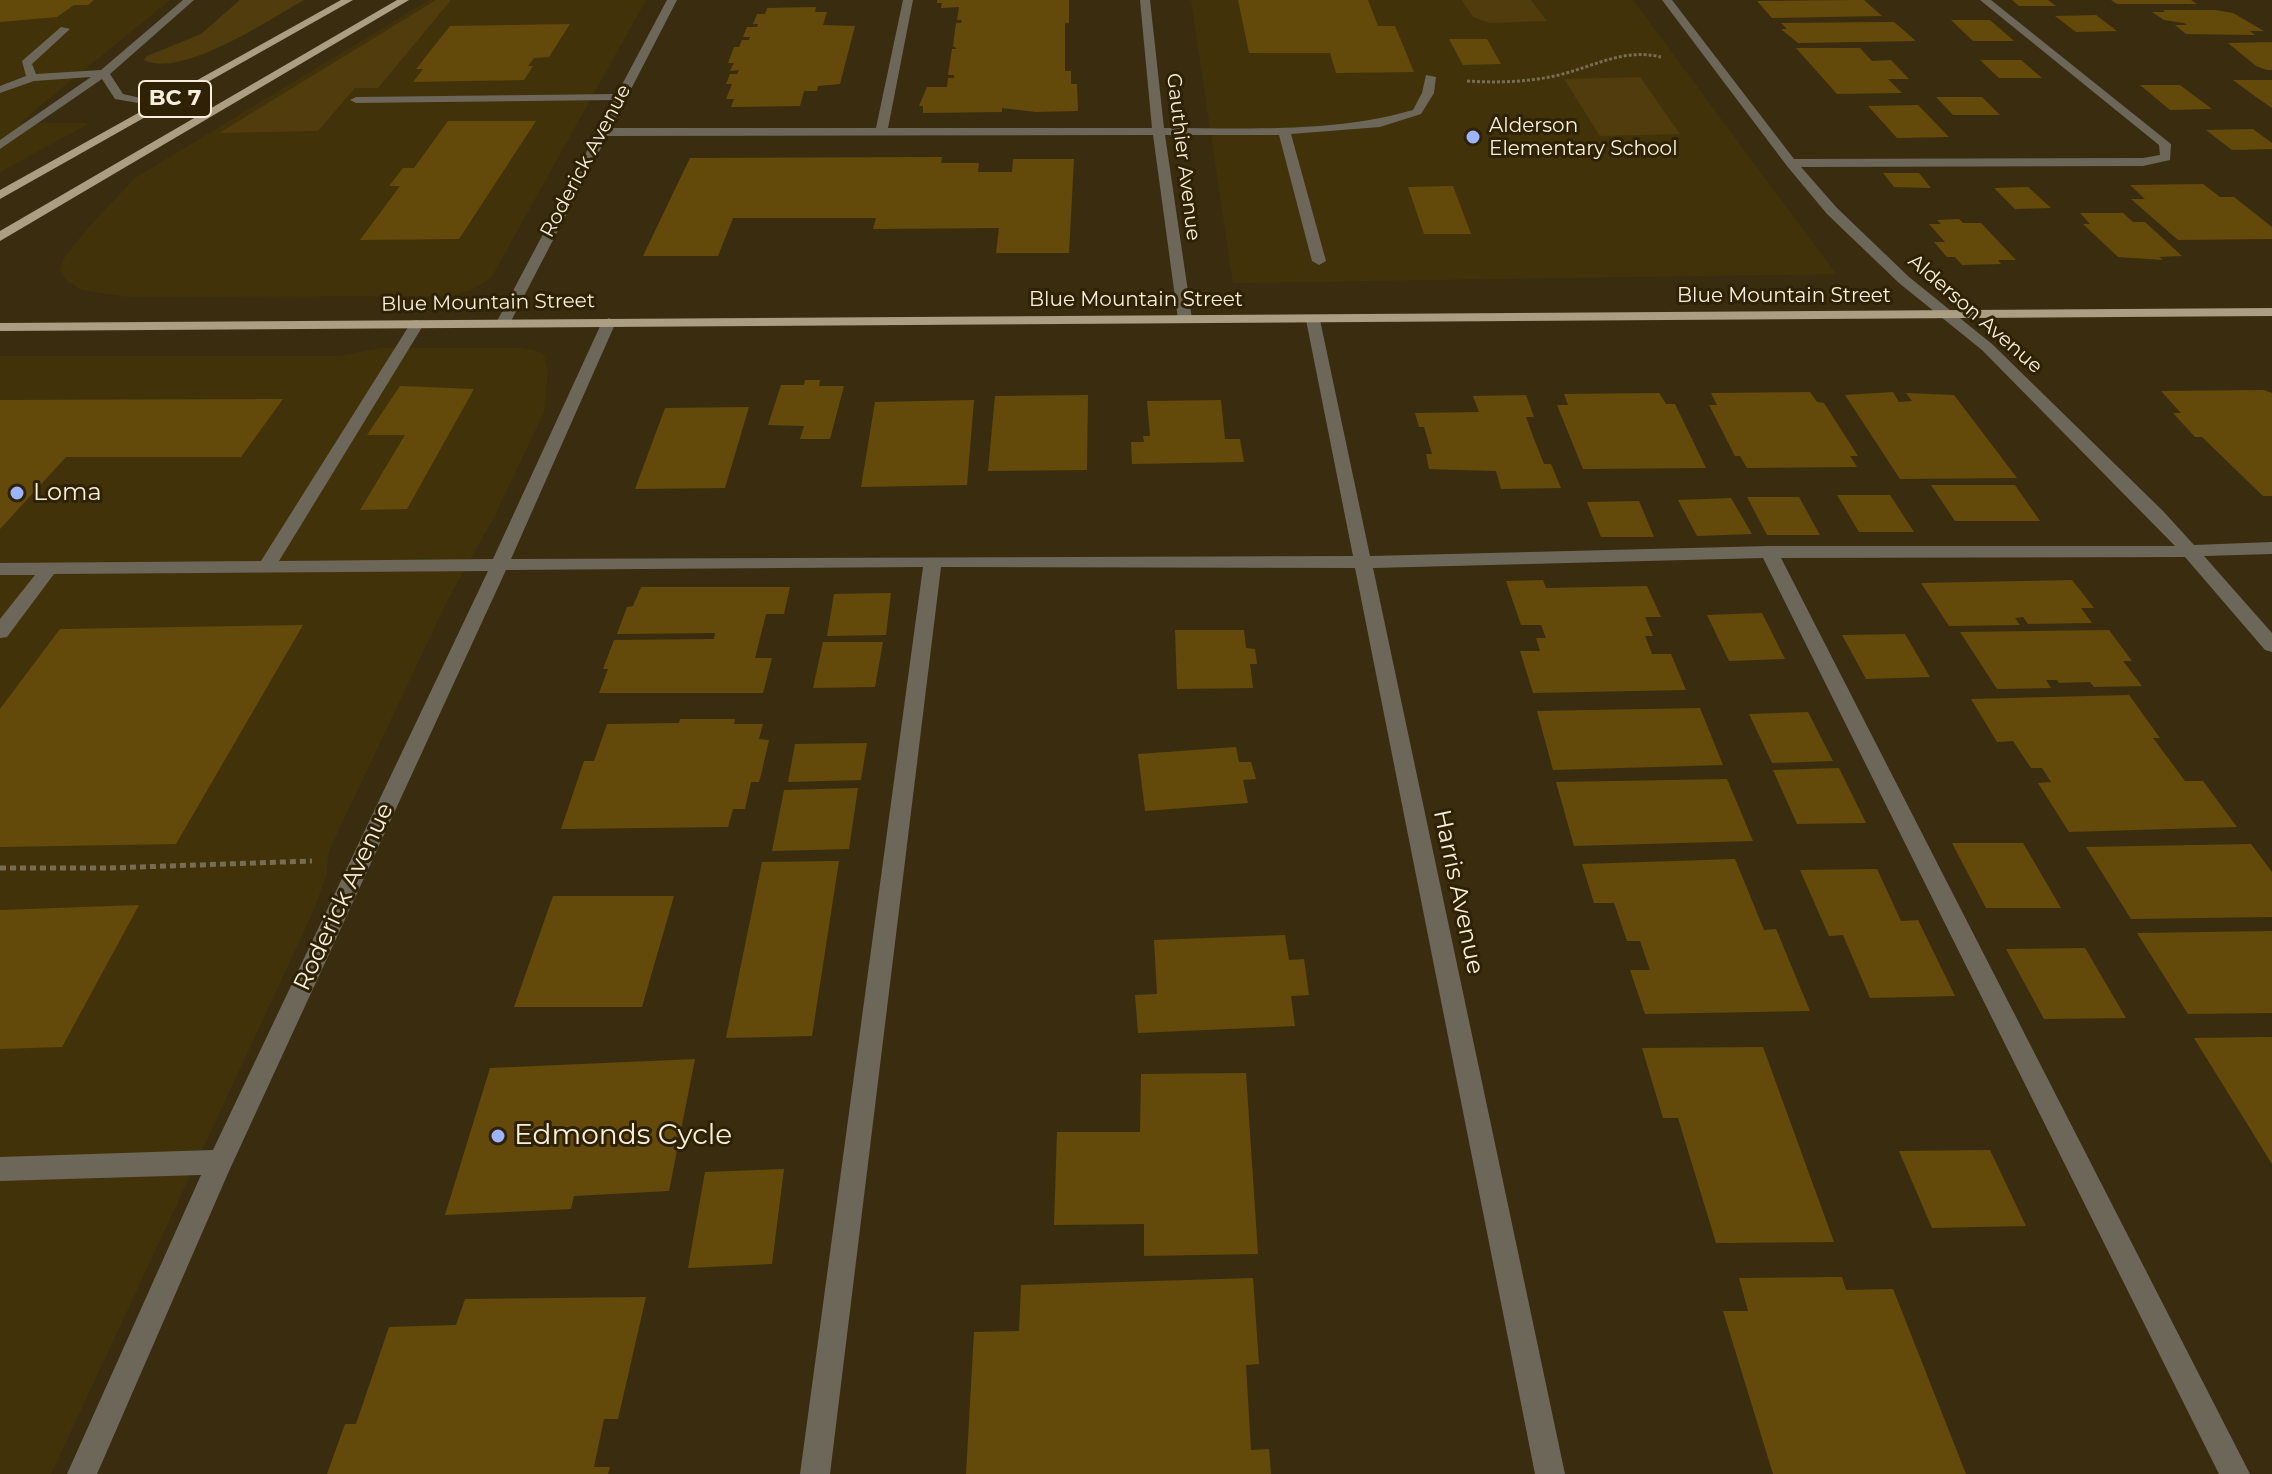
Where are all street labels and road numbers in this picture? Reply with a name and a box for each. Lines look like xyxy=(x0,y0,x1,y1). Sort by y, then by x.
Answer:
street label: Gauthier Avenue xyxy=(1161,72,1205,242)
street label: Roderick Avenue xyxy=(536,80,636,242)
road number: BC 7 xyxy=(139,81,211,117)
street label: Alderson Avenue xyxy=(1903,249,2047,379)
street label: Blue Mountain Street xyxy=(1677,284,1891,308)
street label: Blue Mountain Street xyxy=(1029,288,1243,312)
street label: Blue Mountain Street xyxy=(381,289,595,317)
street label: Roderick Avenue xyxy=(288,799,400,995)
street label: Harris Avenue xyxy=(1426,807,1490,977)

